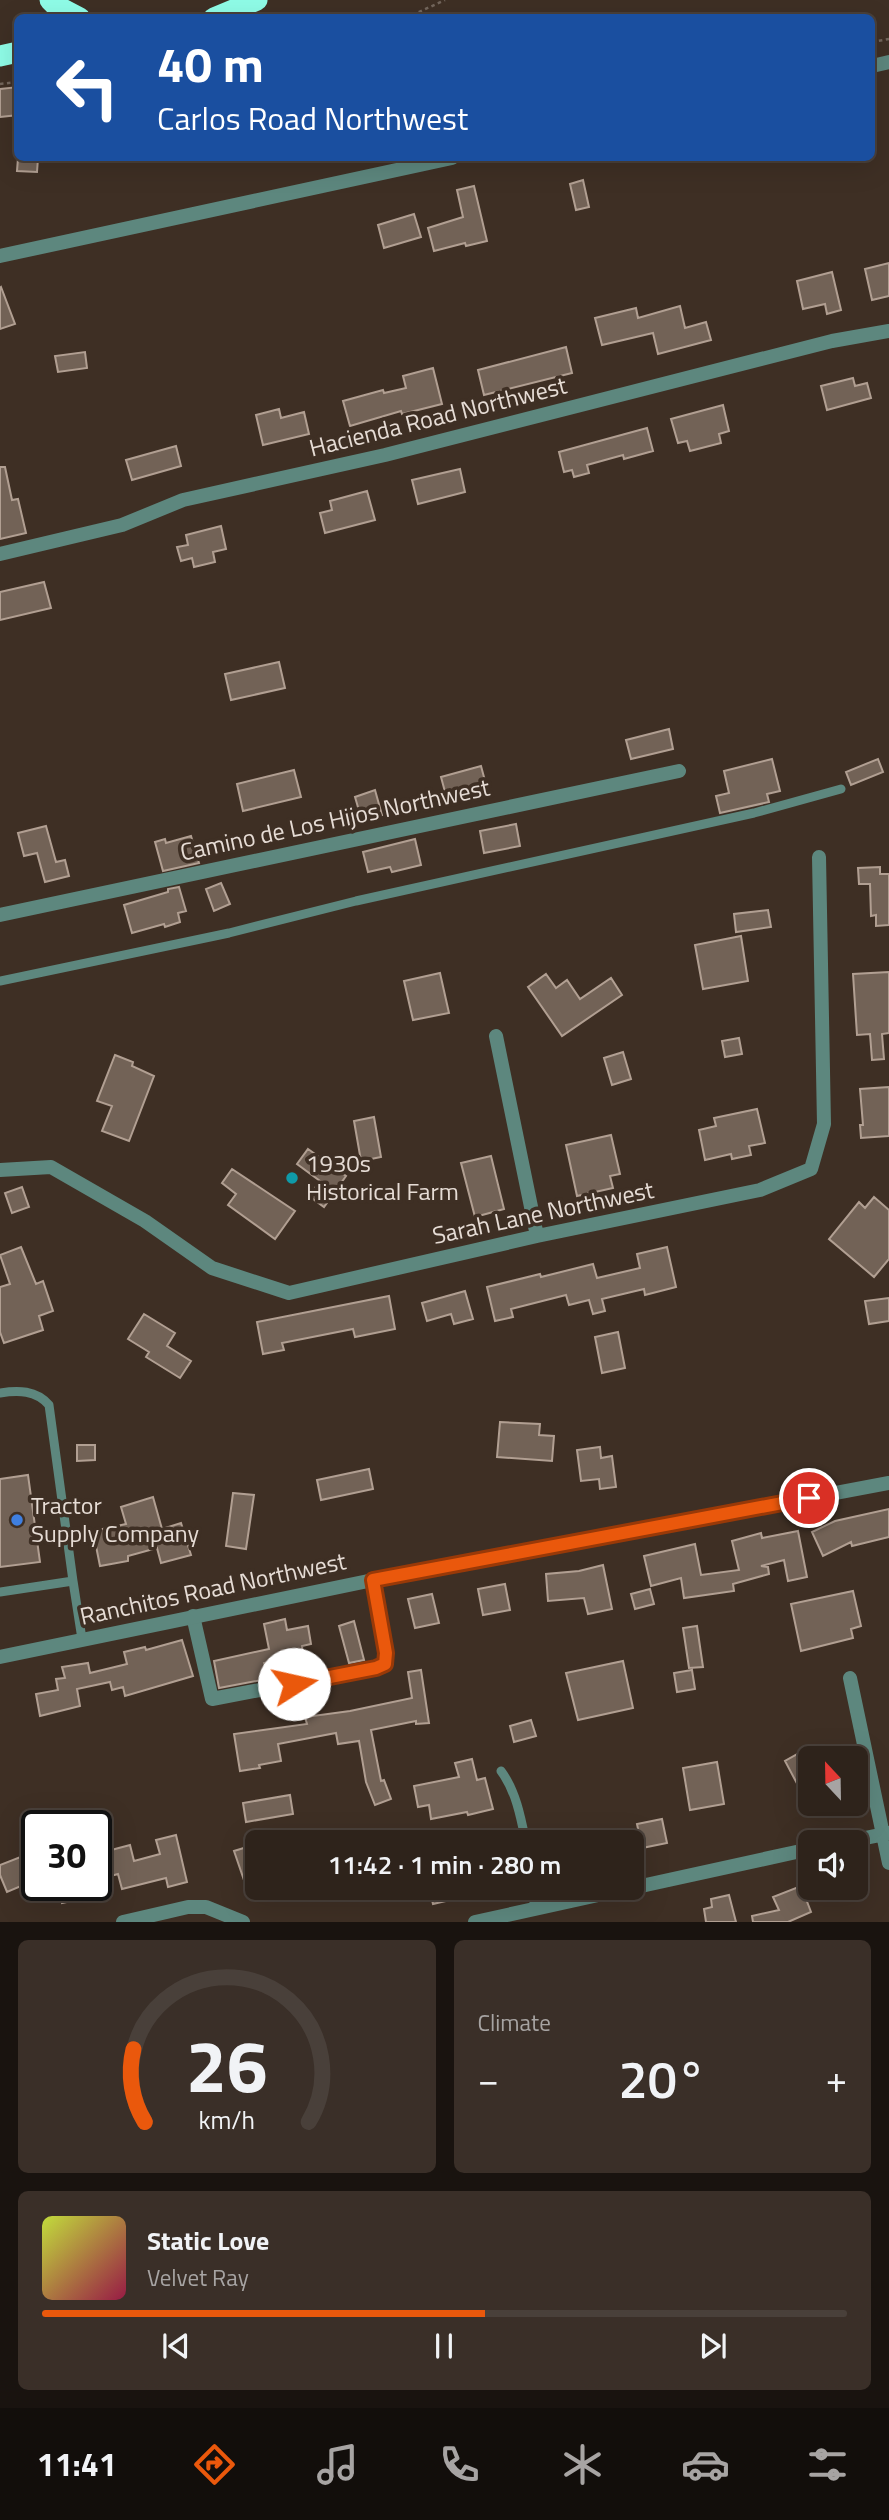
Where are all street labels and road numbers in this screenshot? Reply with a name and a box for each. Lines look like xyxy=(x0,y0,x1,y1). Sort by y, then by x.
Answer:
street label: Hacienda Road Northwest xyxy=(305,366,571,465)
street label: Camino de Los Hijos Northwest xyxy=(177,768,494,869)
street label: Sarah Lane Northwest xyxy=(429,1171,657,1253)
street label: Ranchitos Road Northwest xyxy=(76,1542,350,1634)

